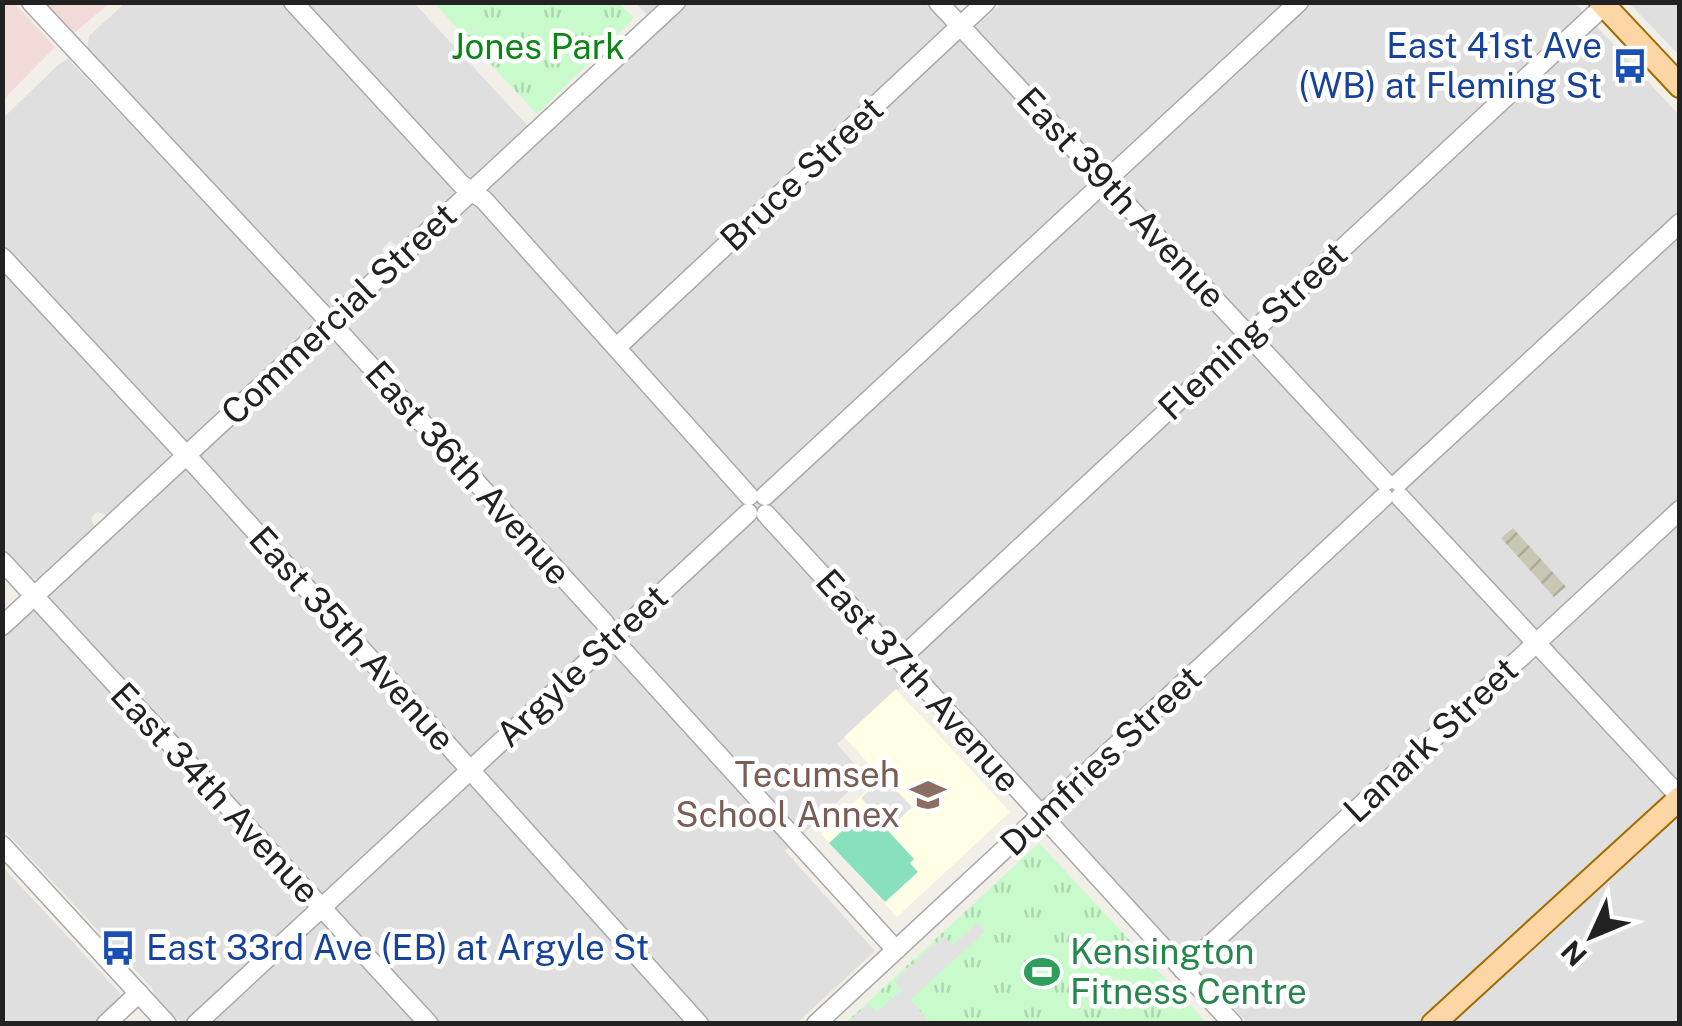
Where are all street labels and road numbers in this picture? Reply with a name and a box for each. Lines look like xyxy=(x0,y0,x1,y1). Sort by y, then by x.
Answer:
street label: East 39th Avenue xyxy=(1009,79,1234,316)
street label: Bruce Street xyxy=(712,88,891,259)
street label: Commercial Street xyxy=(213,194,464,433)
street label: Fleming Street xyxy=(1150,233,1355,428)
street label: East 36th Avenue xyxy=(357,353,579,593)
street label: East 35th Avenue xyxy=(241,518,464,759)
street label: East 37th Avenue xyxy=(808,561,1029,800)
street label: Argyle Street xyxy=(488,576,676,755)
street label: Lanark Street xyxy=(1335,649,1526,831)
street label: Dumfries Street xyxy=(992,657,1209,864)
street label: East 34th Avenue xyxy=(103,674,328,911)

